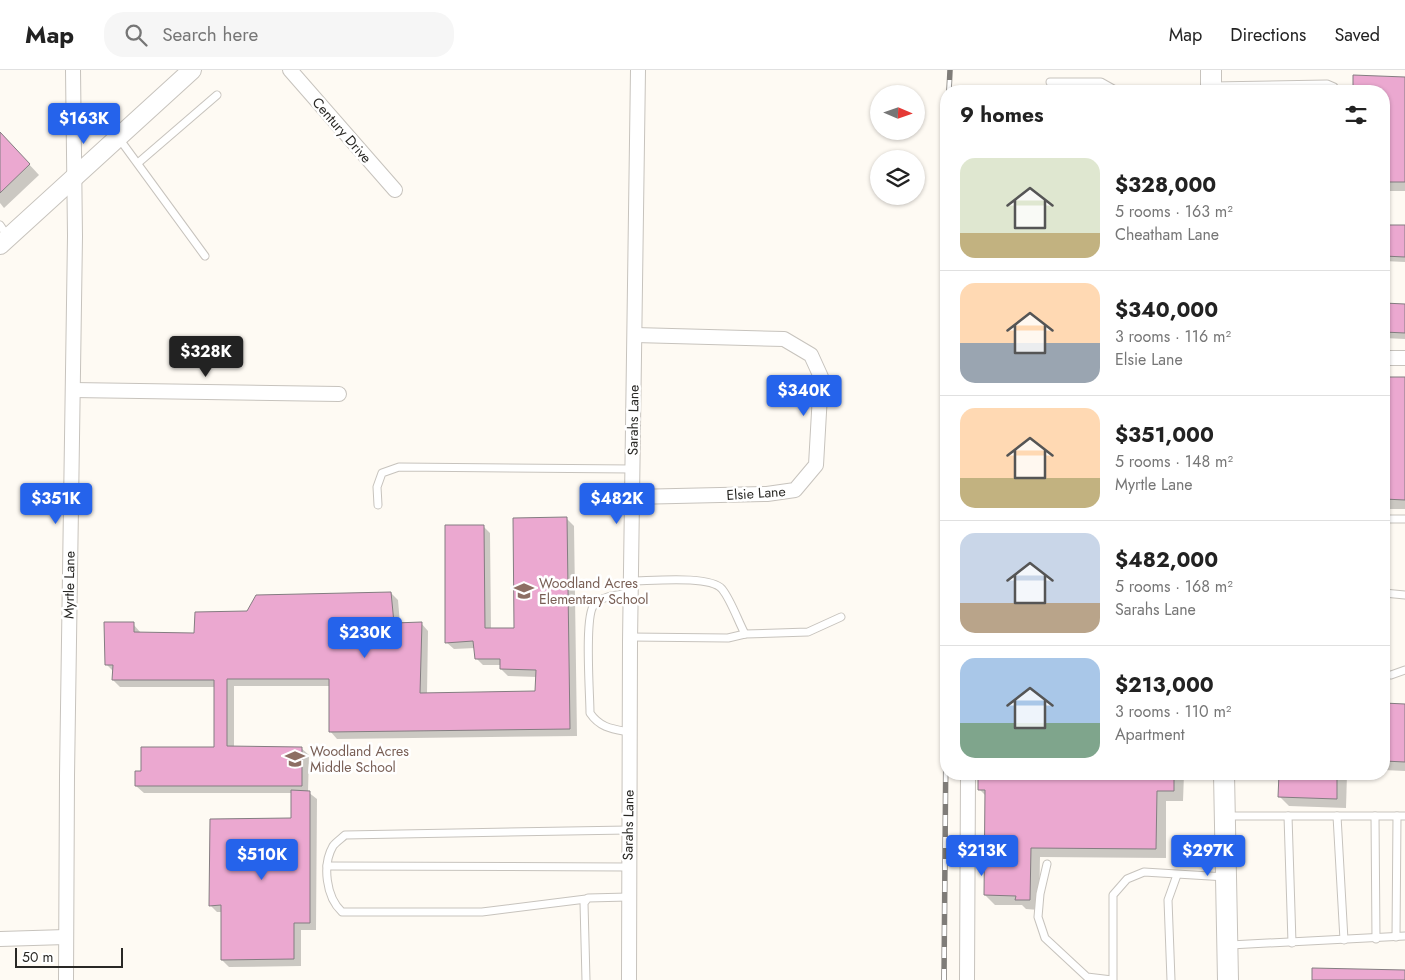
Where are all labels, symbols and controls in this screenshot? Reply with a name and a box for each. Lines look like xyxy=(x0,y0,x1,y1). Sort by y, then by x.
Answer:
search box xyxy=(104,12,454,57)
text: Map xyxy=(25,17,74,52)
icon: search xyxy=(122,21,150,49)
text: Search here xyxy=(162,21,258,48)
text: Map xyxy=(1169,22,1202,48)
text: Directions xyxy=(1230,22,1306,48)
text: Saved xyxy=(1334,22,1380,48)
north arrow xyxy=(870,85,925,140)
map controls xyxy=(870,85,925,205)
street label: Century Drive xyxy=(308,93,376,167)
text: 9 homes xyxy=(960,100,1044,130)
icon: filters xyxy=(1342,101,1370,129)
pin: $163K xyxy=(49,102,119,145)
text: $163K xyxy=(59,107,109,130)
button: layers xyxy=(870,150,925,205)
text: $328,000 xyxy=(1115,170,1216,200)
icon: home xyxy=(1000,178,1060,238)
text: 5 rooms · 163 m² xyxy=(1115,200,1233,223)
text: Cheatham Lane xyxy=(1115,223,1219,246)
text: $340,000 xyxy=(1115,295,1218,325)
icon: home xyxy=(1000,303,1060,363)
text: 3 rooms · 116 m² xyxy=(1115,325,1231,348)
pin: $328K xyxy=(171,336,241,378)
text: $328K xyxy=(180,340,232,363)
text: Elsie Lane xyxy=(1115,348,1183,371)
pin: $340K xyxy=(769,374,839,417)
text: $340K xyxy=(778,379,830,402)
street label: Sarahs Lane xyxy=(622,384,644,456)
text: $351,000 xyxy=(1115,420,1214,450)
icon: home xyxy=(1000,428,1060,488)
text: 5 rooms · 148 m² xyxy=(1115,450,1233,473)
text: Myrtle Lane xyxy=(1115,473,1193,496)
street label: Elsie Lane xyxy=(726,481,786,505)
pin: $351K xyxy=(21,482,91,525)
pin: $482K xyxy=(582,482,652,525)
text: $351K xyxy=(31,487,81,510)
text: $482K xyxy=(591,487,643,510)
text: $482,000 xyxy=(1115,545,1218,575)
street label: Myrtle Lane xyxy=(58,551,80,619)
icon: home xyxy=(1000,553,1060,613)
place label: Woodland Acres Elementary School xyxy=(539,573,649,609)
text: 5 rooms · 168 m² xyxy=(1115,575,1233,598)
school or university icon: Woodland Acres Elementary School xyxy=(513,580,535,602)
text: Sarahs Lane xyxy=(1115,598,1196,621)
pin: $230K xyxy=(330,616,400,659)
text: $230K xyxy=(339,621,391,644)
text: $213,000 xyxy=(1115,670,1214,700)
icon: home xyxy=(1000,678,1060,738)
text: 3 rooms · 110 m² xyxy=(1115,700,1231,723)
text: Apartment xyxy=(1115,723,1185,746)
place label: Woodland Acres Middle School xyxy=(310,741,409,777)
school or university icon: Woodland Acres Middle School xyxy=(284,748,306,770)
street label: Sarahs Lane xyxy=(617,789,639,861)
pin: $213K xyxy=(947,834,1017,877)
pin: $297K xyxy=(1173,834,1243,877)
pin: $510K xyxy=(227,838,297,881)
text: $213K xyxy=(957,839,1007,862)
text: $297K xyxy=(1182,839,1234,862)
text: $510K xyxy=(237,843,287,866)
scale bar xyxy=(15,945,122,968)
text: 50 m xyxy=(22,947,53,967)

